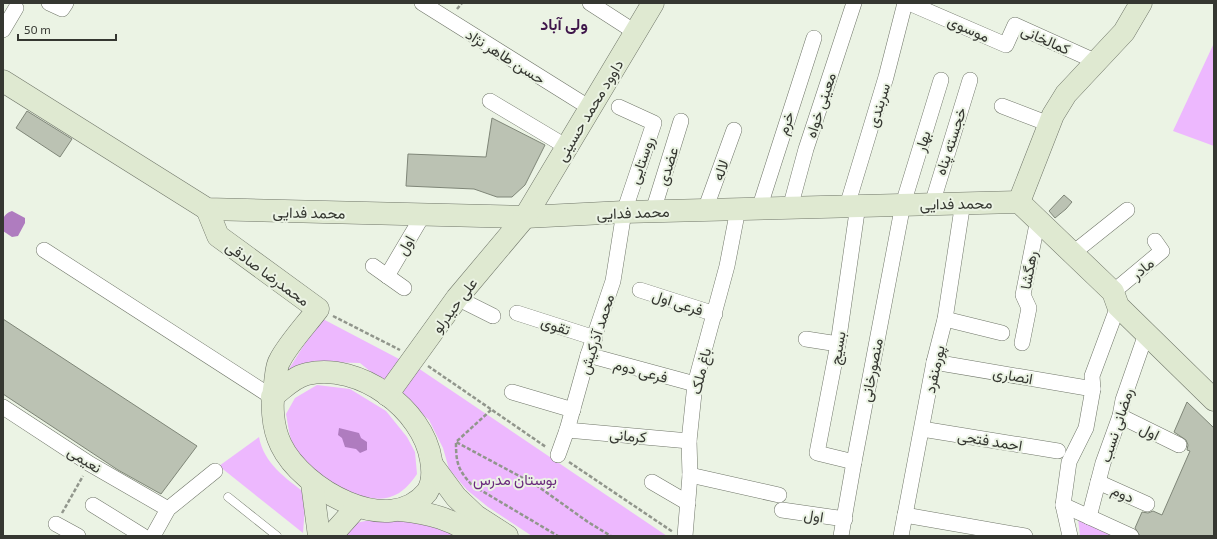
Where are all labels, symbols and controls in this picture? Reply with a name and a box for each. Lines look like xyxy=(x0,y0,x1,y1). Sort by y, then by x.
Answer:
street label: موسوی xyxy=(945,11,993,47)
district label: ولی آباد xyxy=(540,14,588,35)
scale bar xyxy=(18,16,116,42)
street label: کمالخانی xyxy=(1018,20,1074,60)
text: 50 m xyxy=(24,22,51,36)
street label: حسن طاهر نژاد xyxy=(462,24,549,89)
street label: داوود محمد حسینی xyxy=(552,56,628,165)
street label: معینی خواه xyxy=(801,70,841,140)
street label: سربندی xyxy=(863,81,895,130)
street label: خجسته پناه xyxy=(931,105,971,178)
street label: خرم xyxy=(773,109,799,138)
street label: بهار xyxy=(910,128,935,155)
street label: روستایی xyxy=(624,134,659,187)
street label: عضدی xyxy=(652,144,684,188)
street label: لاله xyxy=(708,157,732,183)
street label: محمد فدایی xyxy=(919,193,993,215)
street label: محمد فدایی xyxy=(272,202,346,224)
street label: محمد فدایی xyxy=(596,202,670,224)
street label: اول xyxy=(392,232,419,259)
street label: محمدرضا صادقی xyxy=(222,237,313,311)
street label: رهگشا xyxy=(1016,249,1041,291)
street label: مادر xyxy=(1126,253,1158,284)
street label: علی حیدرلو xyxy=(427,274,482,337)
street label: فرعی اول xyxy=(650,285,706,321)
street label: محمد آذرکیش xyxy=(575,292,619,377)
street label: تقوی xyxy=(538,312,573,340)
street label: بسیج xyxy=(825,330,852,367)
street label: منصورخانی xyxy=(856,337,888,404)
street label: پورمنفرد xyxy=(920,343,950,395)
street label: باغ ملک xyxy=(686,346,717,397)
street label: فرعی دوم xyxy=(612,354,670,388)
street label: انصاری xyxy=(991,363,1034,389)
street label: رمضانی نسب xyxy=(1096,386,1138,465)
street label: اول xyxy=(1137,419,1163,444)
street label: کرمانی xyxy=(609,424,648,448)
street label: احمد فتحی xyxy=(956,426,1024,456)
street label: نعیمی xyxy=(64,442,105,478)
park label: بوستان مدرس xyxy=(473,470,557,490)
street label: دوم xyxy=(1108,480,1137,508)
street label: اول xyxy=(803,505,825,526)

